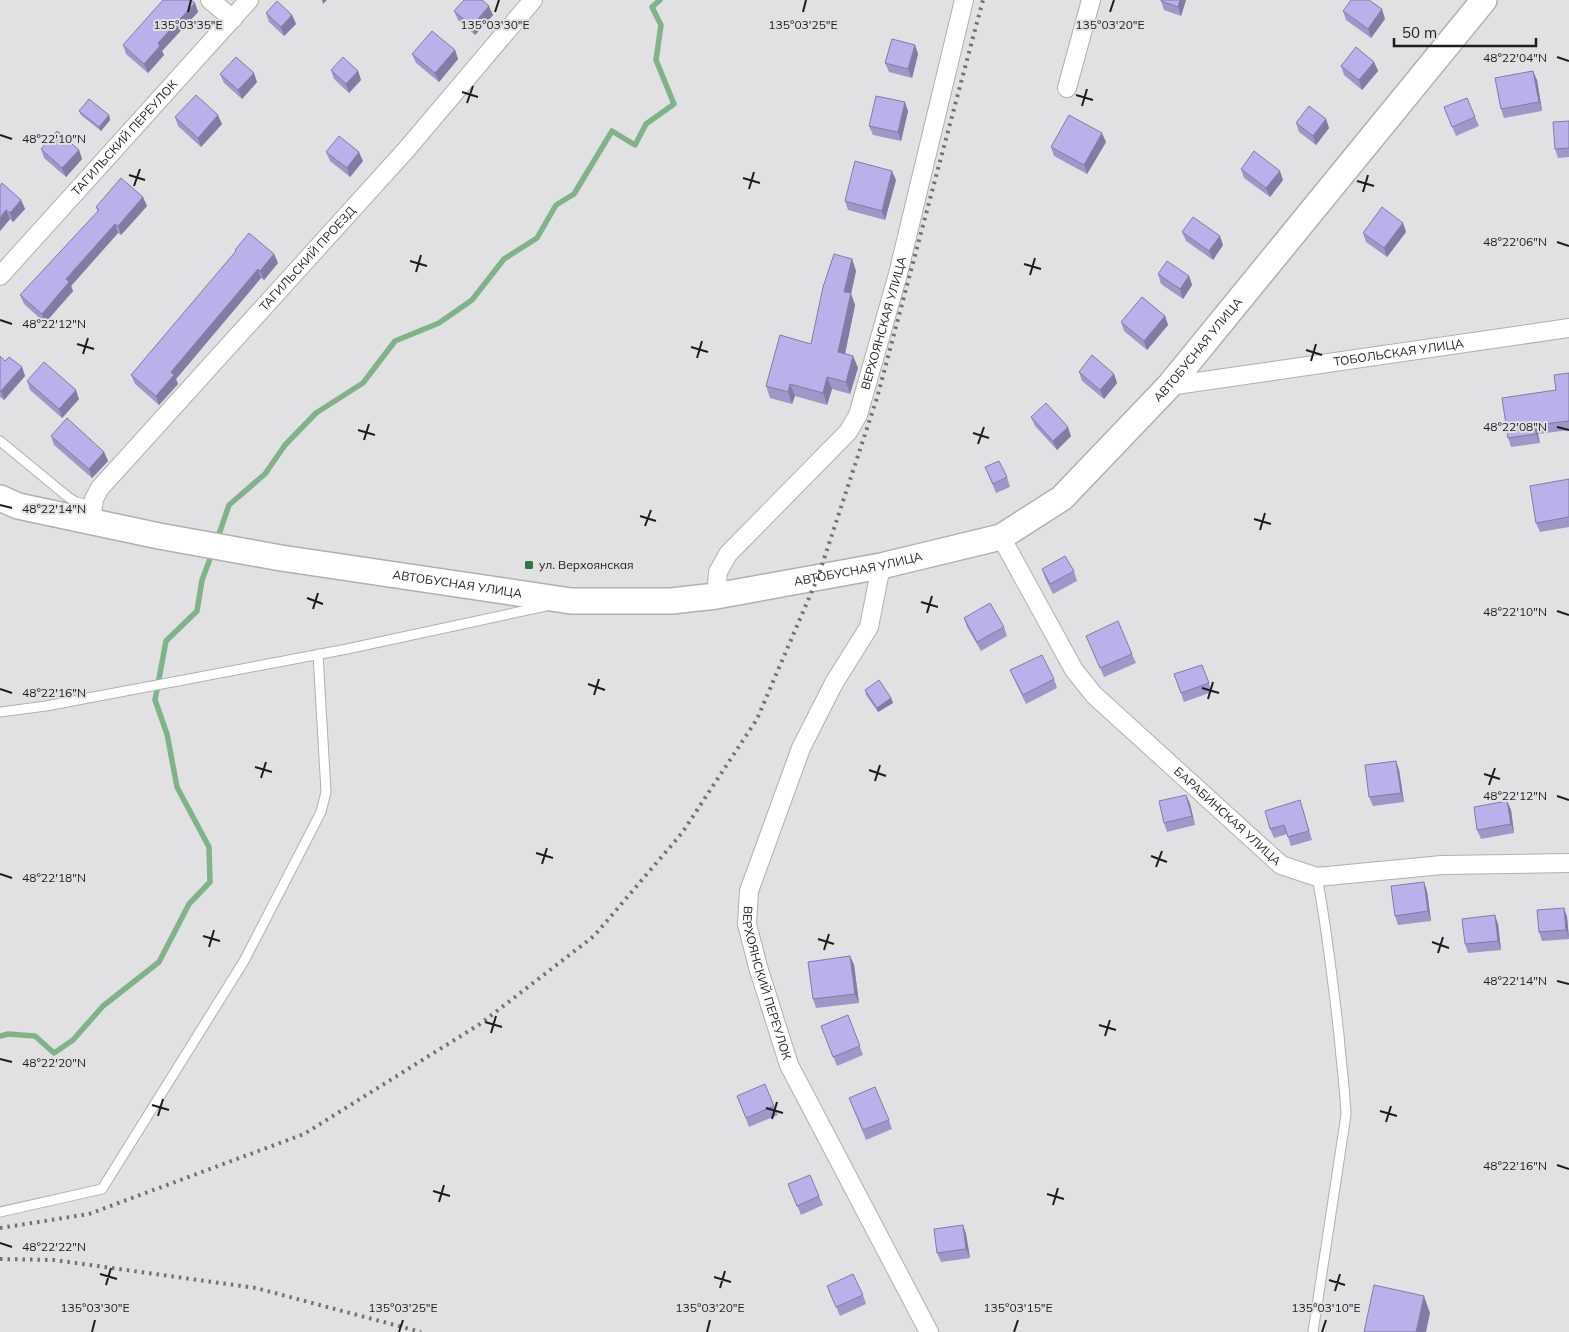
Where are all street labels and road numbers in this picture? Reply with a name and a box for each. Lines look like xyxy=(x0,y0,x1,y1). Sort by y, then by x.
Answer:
street label: ТАГИЛЬСКИЙ ПЕРЕУЛОК xyxy=(68,77,180,199)
street label: ТАГИЛЬСКИЙ ПРОЕЗД xyxy=(256,203,359,314)
street label: ВЕРХОЯНСКАЯ УЛИЦА xyxy=(858,255,909,391)
street label: АВТОБУСНАЯ УЛИЦА xyxy=(1150,294,1245,405)
street label: ТОБОЛЬСКАЯ УЛИЦА xyxy=(1332,335,1465,369)
street label: АВТОБУСНАЯ УЛИЦА xyxy=(793,548,924,589)
street label: АВТОБУСНАЯ УЛИЦА xyxy=(392,567,523,601)
street label: БАРАБИНСКАЯ УЛИЦА xyxy=(1171,763,1285,869)
street label: ВЕРХОЯНСКИЙ ПЕРЕУЛОК xyxy=(740,906,795,1062)

